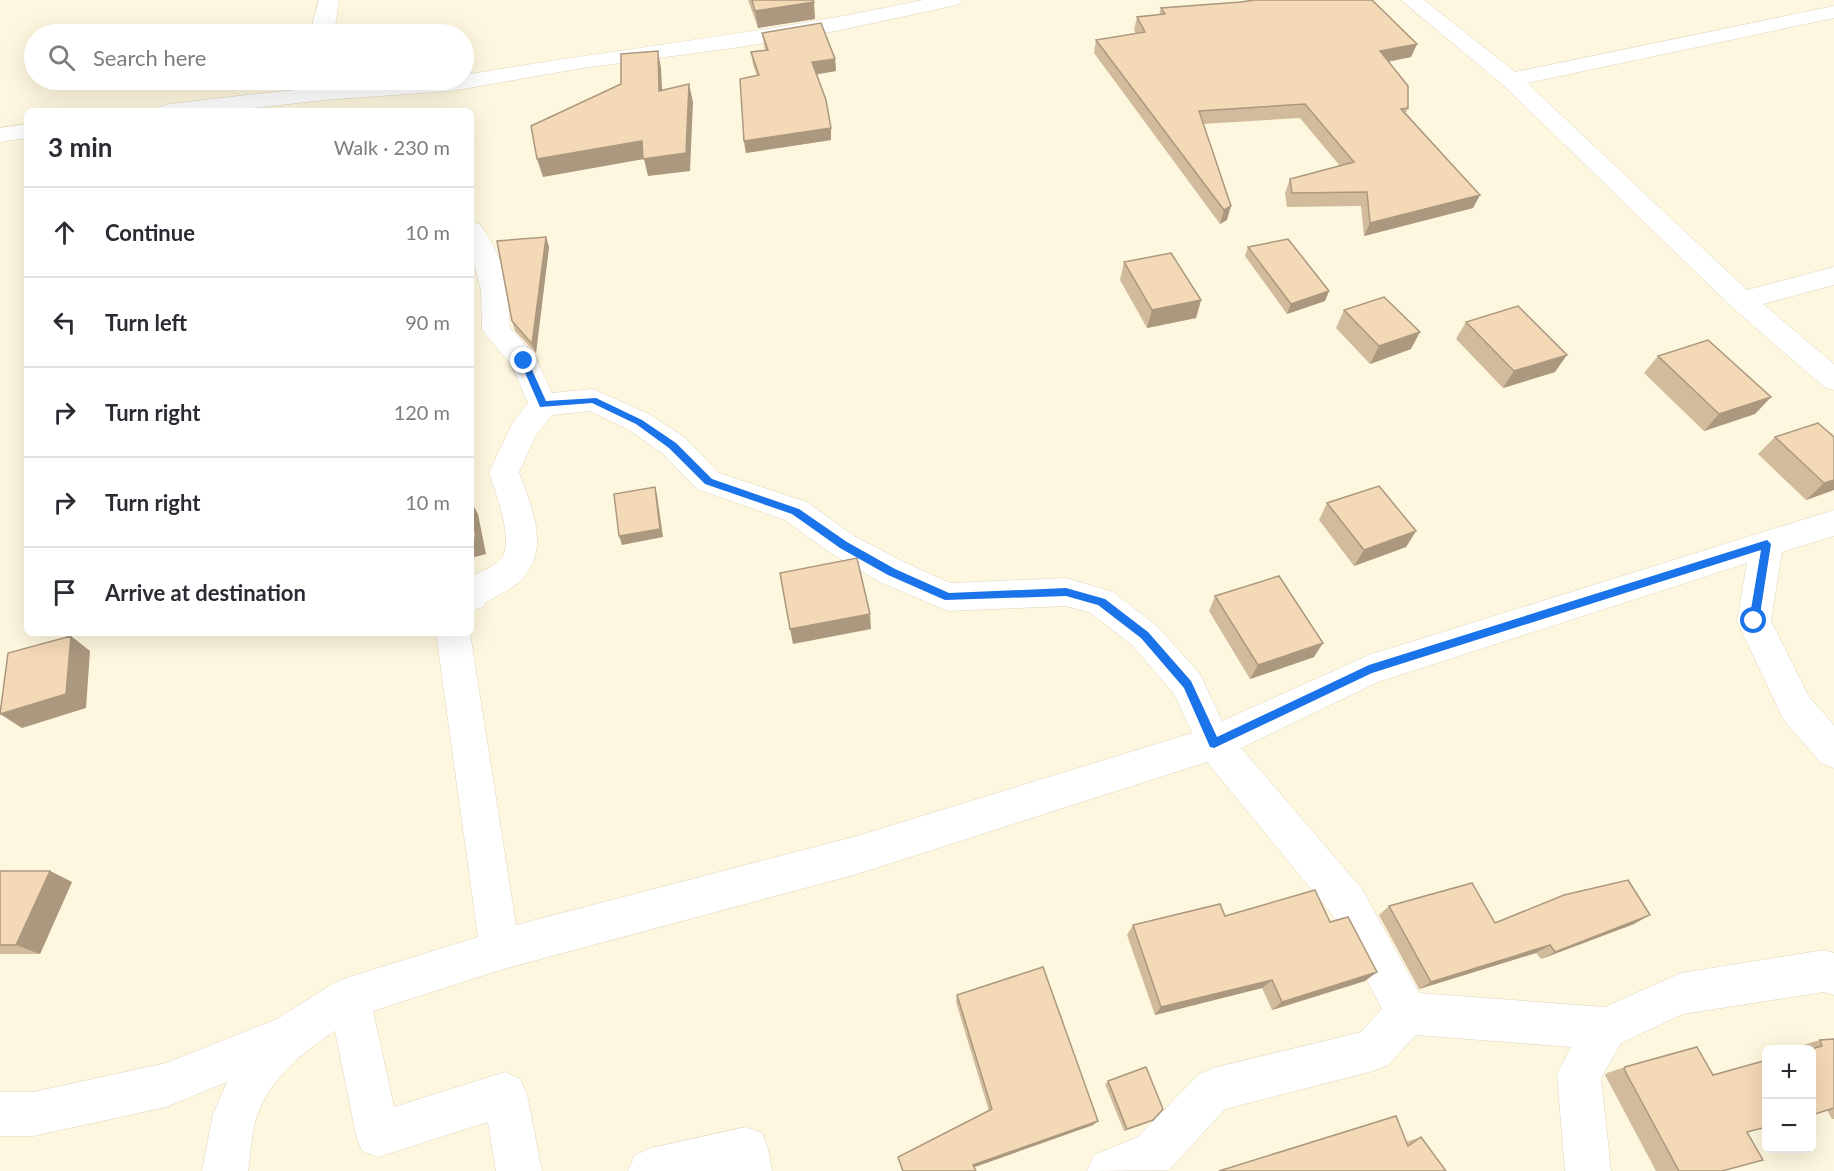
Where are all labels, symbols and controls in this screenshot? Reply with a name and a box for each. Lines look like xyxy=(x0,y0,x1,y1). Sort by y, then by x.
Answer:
search box xyxy=(24,24,474,90)
icon: search xyxy=(45,41,78,74)
text: Search here xyxy=(93,44,206,71)
text: 3 min xyxy=(48,131,112,163)
text: Walk · 230 m xyxy=(334,135,450,159)
icon: ahead xyxy=(48,216,81,249)
text: Continue xyxy=(105,219,195,246)
text: 10 m xyxy=(405,220,450,244)
icon: left xyxy=(48,306,81,339)
text: Turn left xyxy=(105,309,187,336)
text: 90 m xyxy=(405,310,450,334)
route end xyxy=(510,347,536,373)
icon: right xyxy=(48,396,81,429)
text: Turn right xyxy=(105,399,200,426)
text: 120 m xyxy=(394,400,450,424)
icon: right xyxy=(48,486,81,519)
text: Turn right xyxy=(105,489,200,516)
text: 10 m xyxy=(405,490,450,514)
icon: arrive xyxy=(48,576,81,609)
text: Arrive at destination xyxy=(105,579,306,606)
route start xyxy=(1740,607,1766,633)
map controls xyxy=(1762,1045,1816,1153)
button: + xyxy=(1762,1045,1816,1099)
button: − xyxy=(1762,1099,1816,1153)

